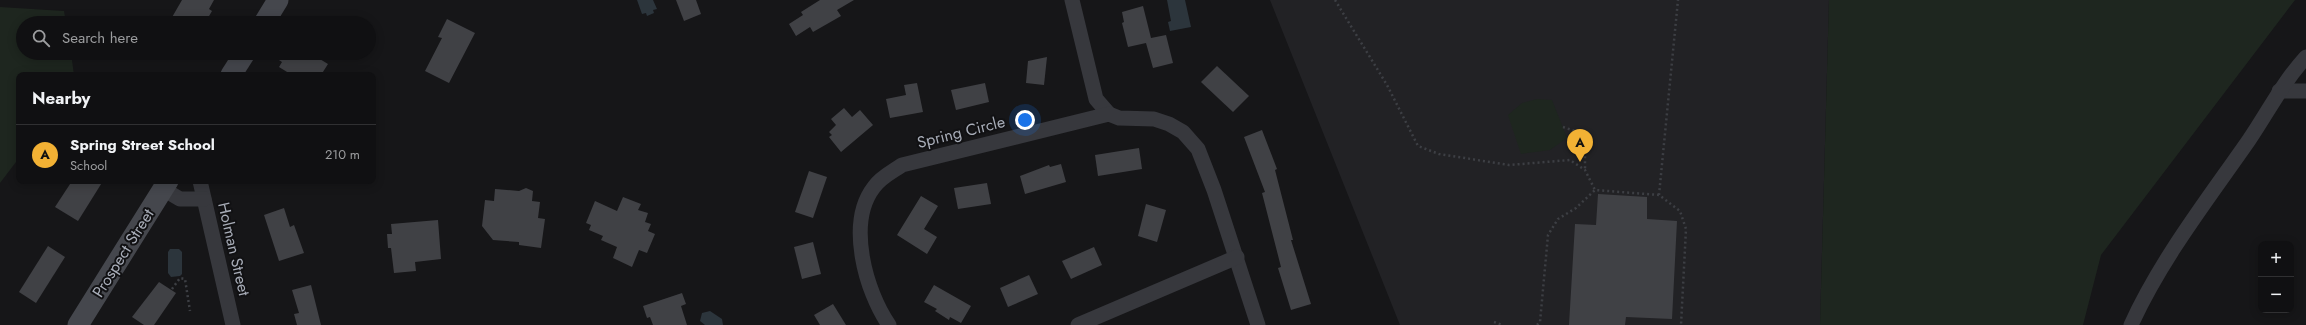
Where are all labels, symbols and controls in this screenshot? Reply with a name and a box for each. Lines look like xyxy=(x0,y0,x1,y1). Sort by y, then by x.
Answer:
search box xyxy=(16,16,376,60)
icon: search xyxy=(30,27,52,49)
text: Search here xyxy=(62,27,138,49)
text: Nearby xyxy=(32,86,90,110)
street label: Spring Circle xyxy=(915,110,1007,154)
your location xyxy=(1015,110,1035,130)
pin: A xyxy=(1567,129,1593,162)
text: Spring Street School xyxy=(70,134,215,156)
text: A xyxy=(40,145,50,164)
text: 210 m xyxy=(325,145,360,164)
text: School xyxy=(70,156,107,175)
street label: Holman Street xyxy=(212,200,256,298)
street label: Prospect Street xyxy=(87,204,160,302)
map controls xyxy=(2258,241,2294,313)
button: + xyxy=(2258,241,2294,277)
button: − xyxy=(2258,277,2294,313)

